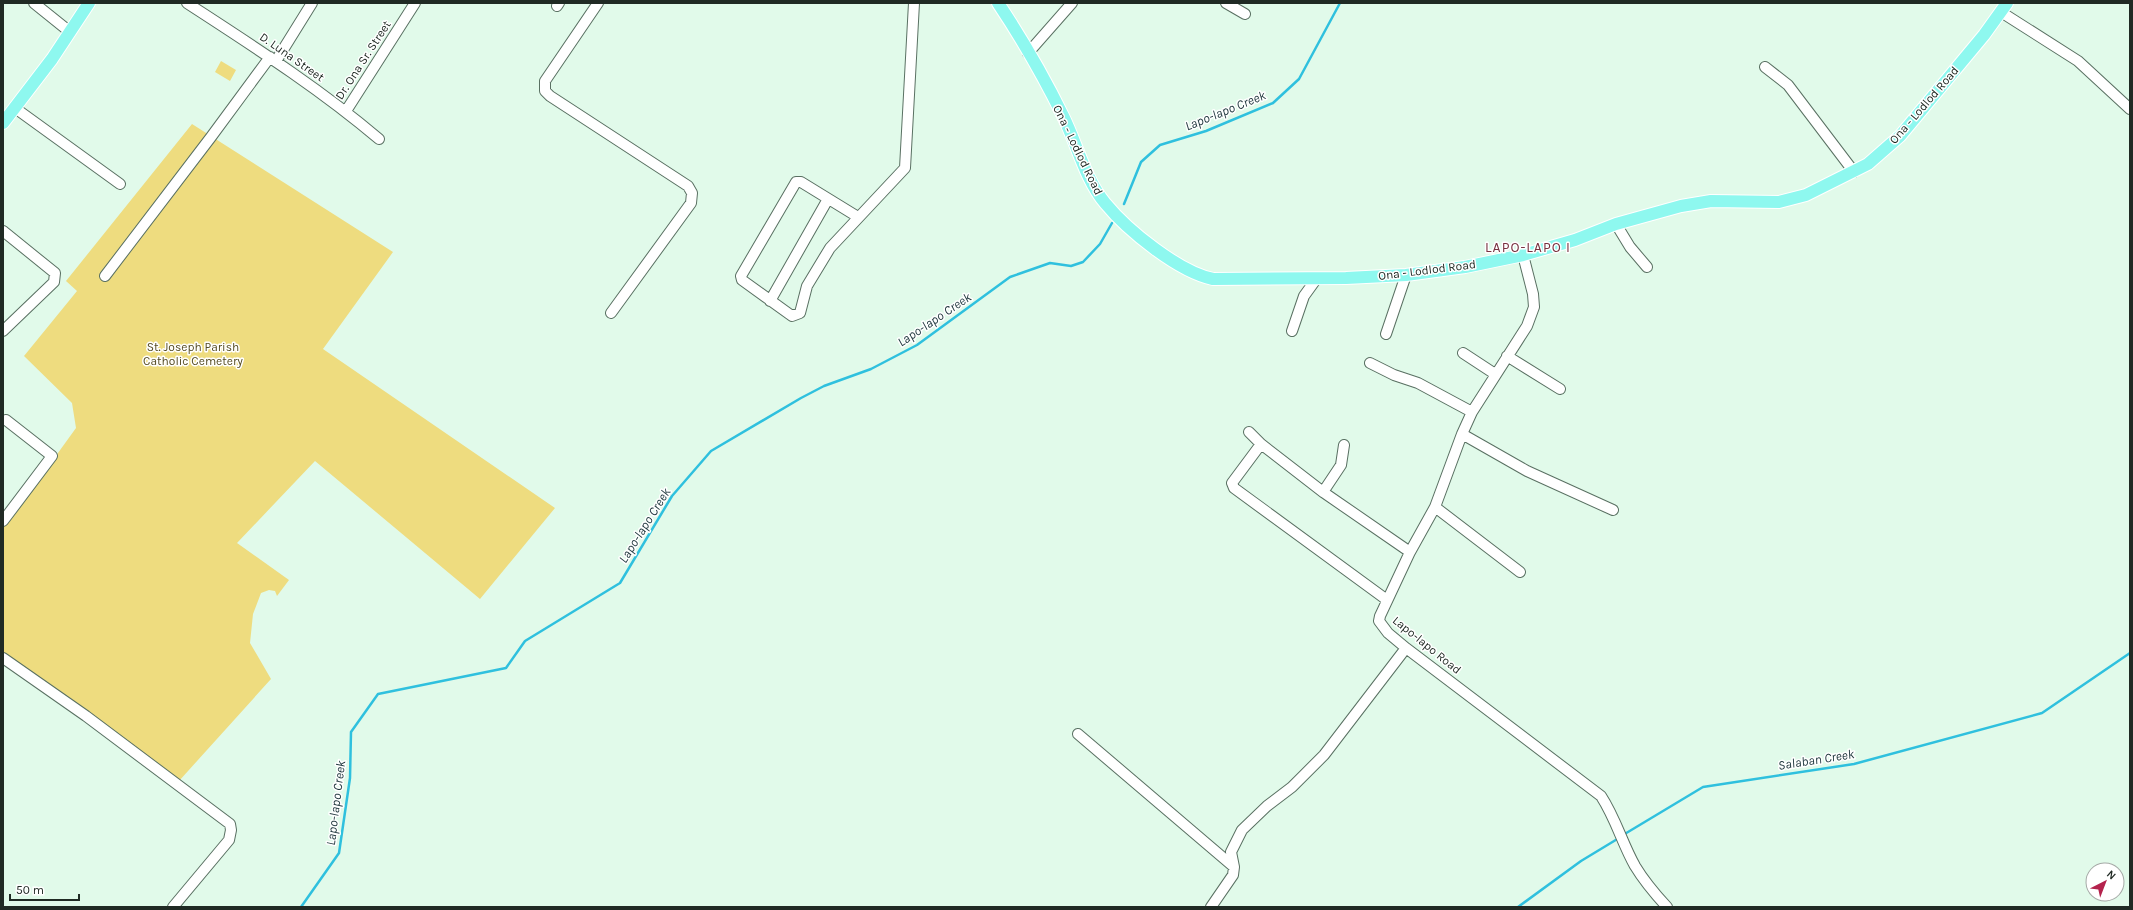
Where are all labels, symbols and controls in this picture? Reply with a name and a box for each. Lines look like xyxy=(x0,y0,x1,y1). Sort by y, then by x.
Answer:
street label: Dr. Ona Sr. Street xyxy=(332,18,394,102)
street label: D. Luna Street xyxy=(257,30,327,85)
street label: Ona - Lodlod Road xyxy=(1886,63,1962,147)
water label: Lapo-lapo Creek xyxy=(1183,87,1268,133)
street label: Ona - Lodlod Road xyxy=(1050,103,1106,197)
district label: LAPO-LAPO I xyxy=(1485,239,1571,256)
street label: Ona - Lodlod Road xyxy=(1377,257,1477,283)
water label: Lapo-lapo Creek xyxy=(895,289,974,350)
park label: St. Joseph Parish Catholic Cemetery xyxy=(143,340,243,368)
water label: Lapo-lapo Creek xyxy=(615,485,674,566)
street label: Lapo-lapo Road xyxy=(1390,613,1464,677)
water label: Salaban Creek xyxy=(1777,746,1856,773)
water label: Lapo-lapo Creek xyxy=(323,759,348,846)
north arrow xyxy=(2085,862,2125,902)
text: N xyxy=(2104,867,2119,882)
scale bar xyxy=(10,876,79,902)
text: 50 m xyxy=(16,883,44,897)

